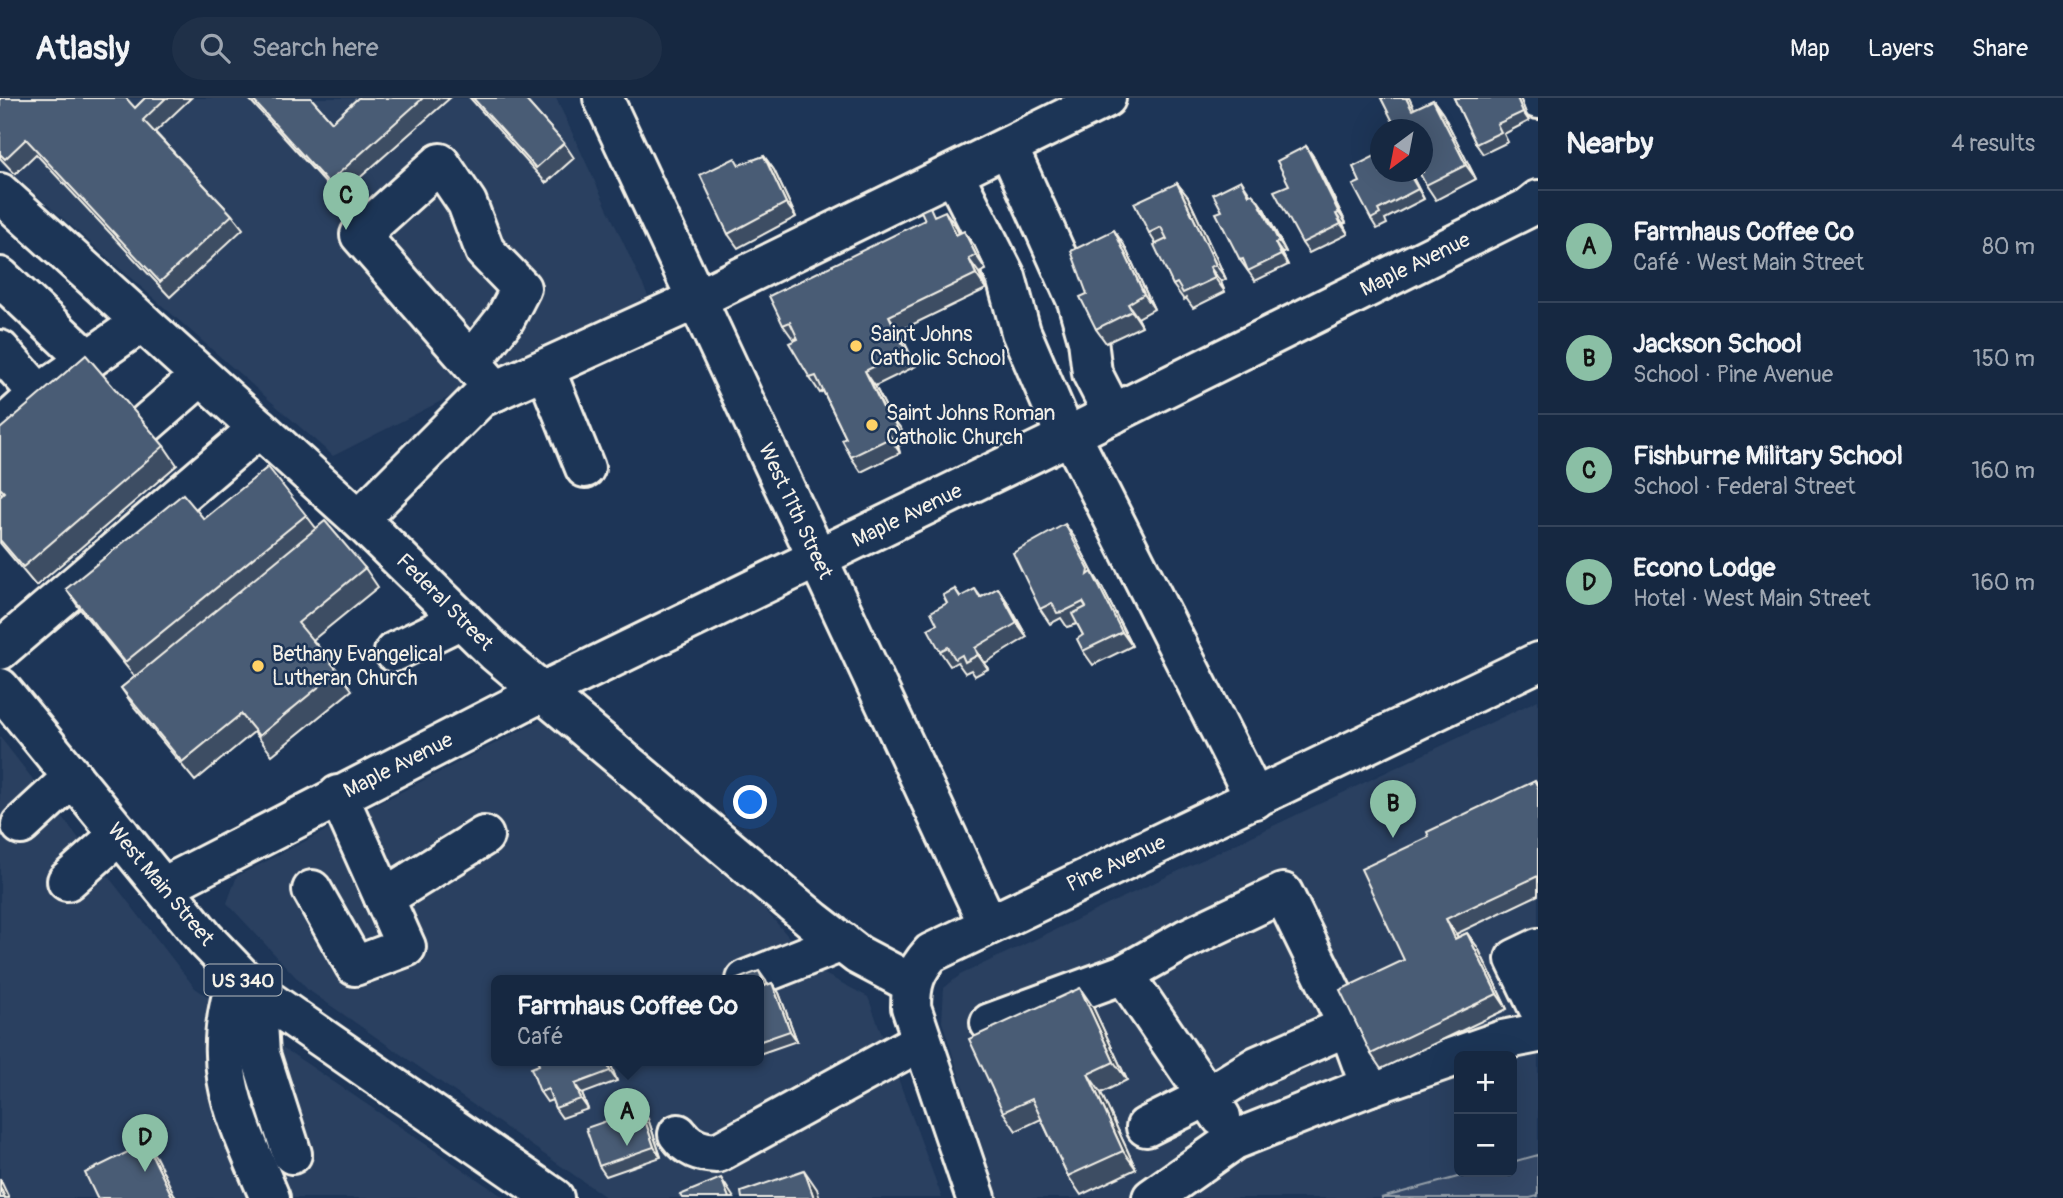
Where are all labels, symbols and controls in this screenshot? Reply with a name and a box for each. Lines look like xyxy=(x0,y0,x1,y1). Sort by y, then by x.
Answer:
search box xyxy=(172,17,662,80)
text: Atlasly xyxy=(35,28,130,69)
icon: search xyxy=(196,29,234,67)
text: Search here xyxy=(252,32,379,64)
text: Map xyxy=(1790,34,1830,63)
text: Layers xyxy=(1868,34,1934,63)
text: Share xyxy=(1972,34,2028,63)
north arrow xyxy=(1370,119,1433,182)
text: Nearby xyxy=(1566,125,1653,162)
text: 4 results xyxy=(1951,129,2035,158)
pin: C xyxy=(323,172,369,230)
text: Farmhaus Coffee Co xyxy=(1633,216,1854,248)
street label: Maple Avenue xyxy=(1356,226,1475,303)
text: A xyxy=(1582,232,1596,261)
text: 80 m xyxy=(1982,232,2035,261)
text: Café · West Main Street xyxy=(1633,248,1864,277)
place label: Saint Johns Catholic School xyxy=(870,321,1006,372)
text: Jackson School xyxy=(1633,328,1802,360)
marker: Saint Johns Catholic School xyxy=(848,338,864,354)
text: B xyxy=(1582,344,1596,373)
text: 150 m xyxy=(1972,344,2035,373)
text: School · Pine Avenue xyxy=(1633,360,1833,389)
place label: Saint Johns Roman Catholic Church xyxy=(886,400,1055,451)
marker: Saint Johns Roman Catholic Church xyxy=(864,417,880,433)
street label: West 11th Street xyxy=(752,439,839,584)
text: Fishburne Military School xyxy=(1633,440,1903,472)
text: C xyxy=(1582,456,1596,485)
text: 160 m xyxy=(1971,456,2035,485)
text: School · Federal Street xyxy=(1633,472,1856,501)
street label: Maple Avenue xyxy=(848,477,967,554)
street label: Federal Street xyxy=(390,548,499,657)
text: Econo Lodge xyxy=(1633,552,1775,584)
text: D xyxy=(1582,568,1596,597)
text: 160 m xyxy=(1971,568,2035,597)
text: Hotel · West Main Street xyxy=(1633,584,1870,613)
place label: Bethany Evangelical Lutheran Church xyxy=(272,641,443,692)
marker: Bethany Evangelical Lutheran Church xyxy=(250,658,266,674)
street label: Maple Avenue xyxy=(339,726,458,805)
pin: B xyxy=(1370,780,1416,838)
your location xyxy=(733,785,767,819)
street label: West Main Street xyxy=(101,817,220,952)
street label: Pine Avenue xyxy=(1062,828,1171,898)
road number: US 340 xyxy=(204,964,282,996)
popup xyxy=(491,975,764,1066)
text: Farmhaus Coffee Co xyxy=(517,990,738,1022)
text: Café xyxy=(517,1022,563,1051)
map controls xyxy=(1454,1051,1517,1177)
button: + xyxy=(1454,1051,1517,1114)
pin: A xyxy=(604,1088,650,1146)
pin: D xyxy=(122,1114,168,1172)
button: − xyxy=(1454,1114,1517,1177)

